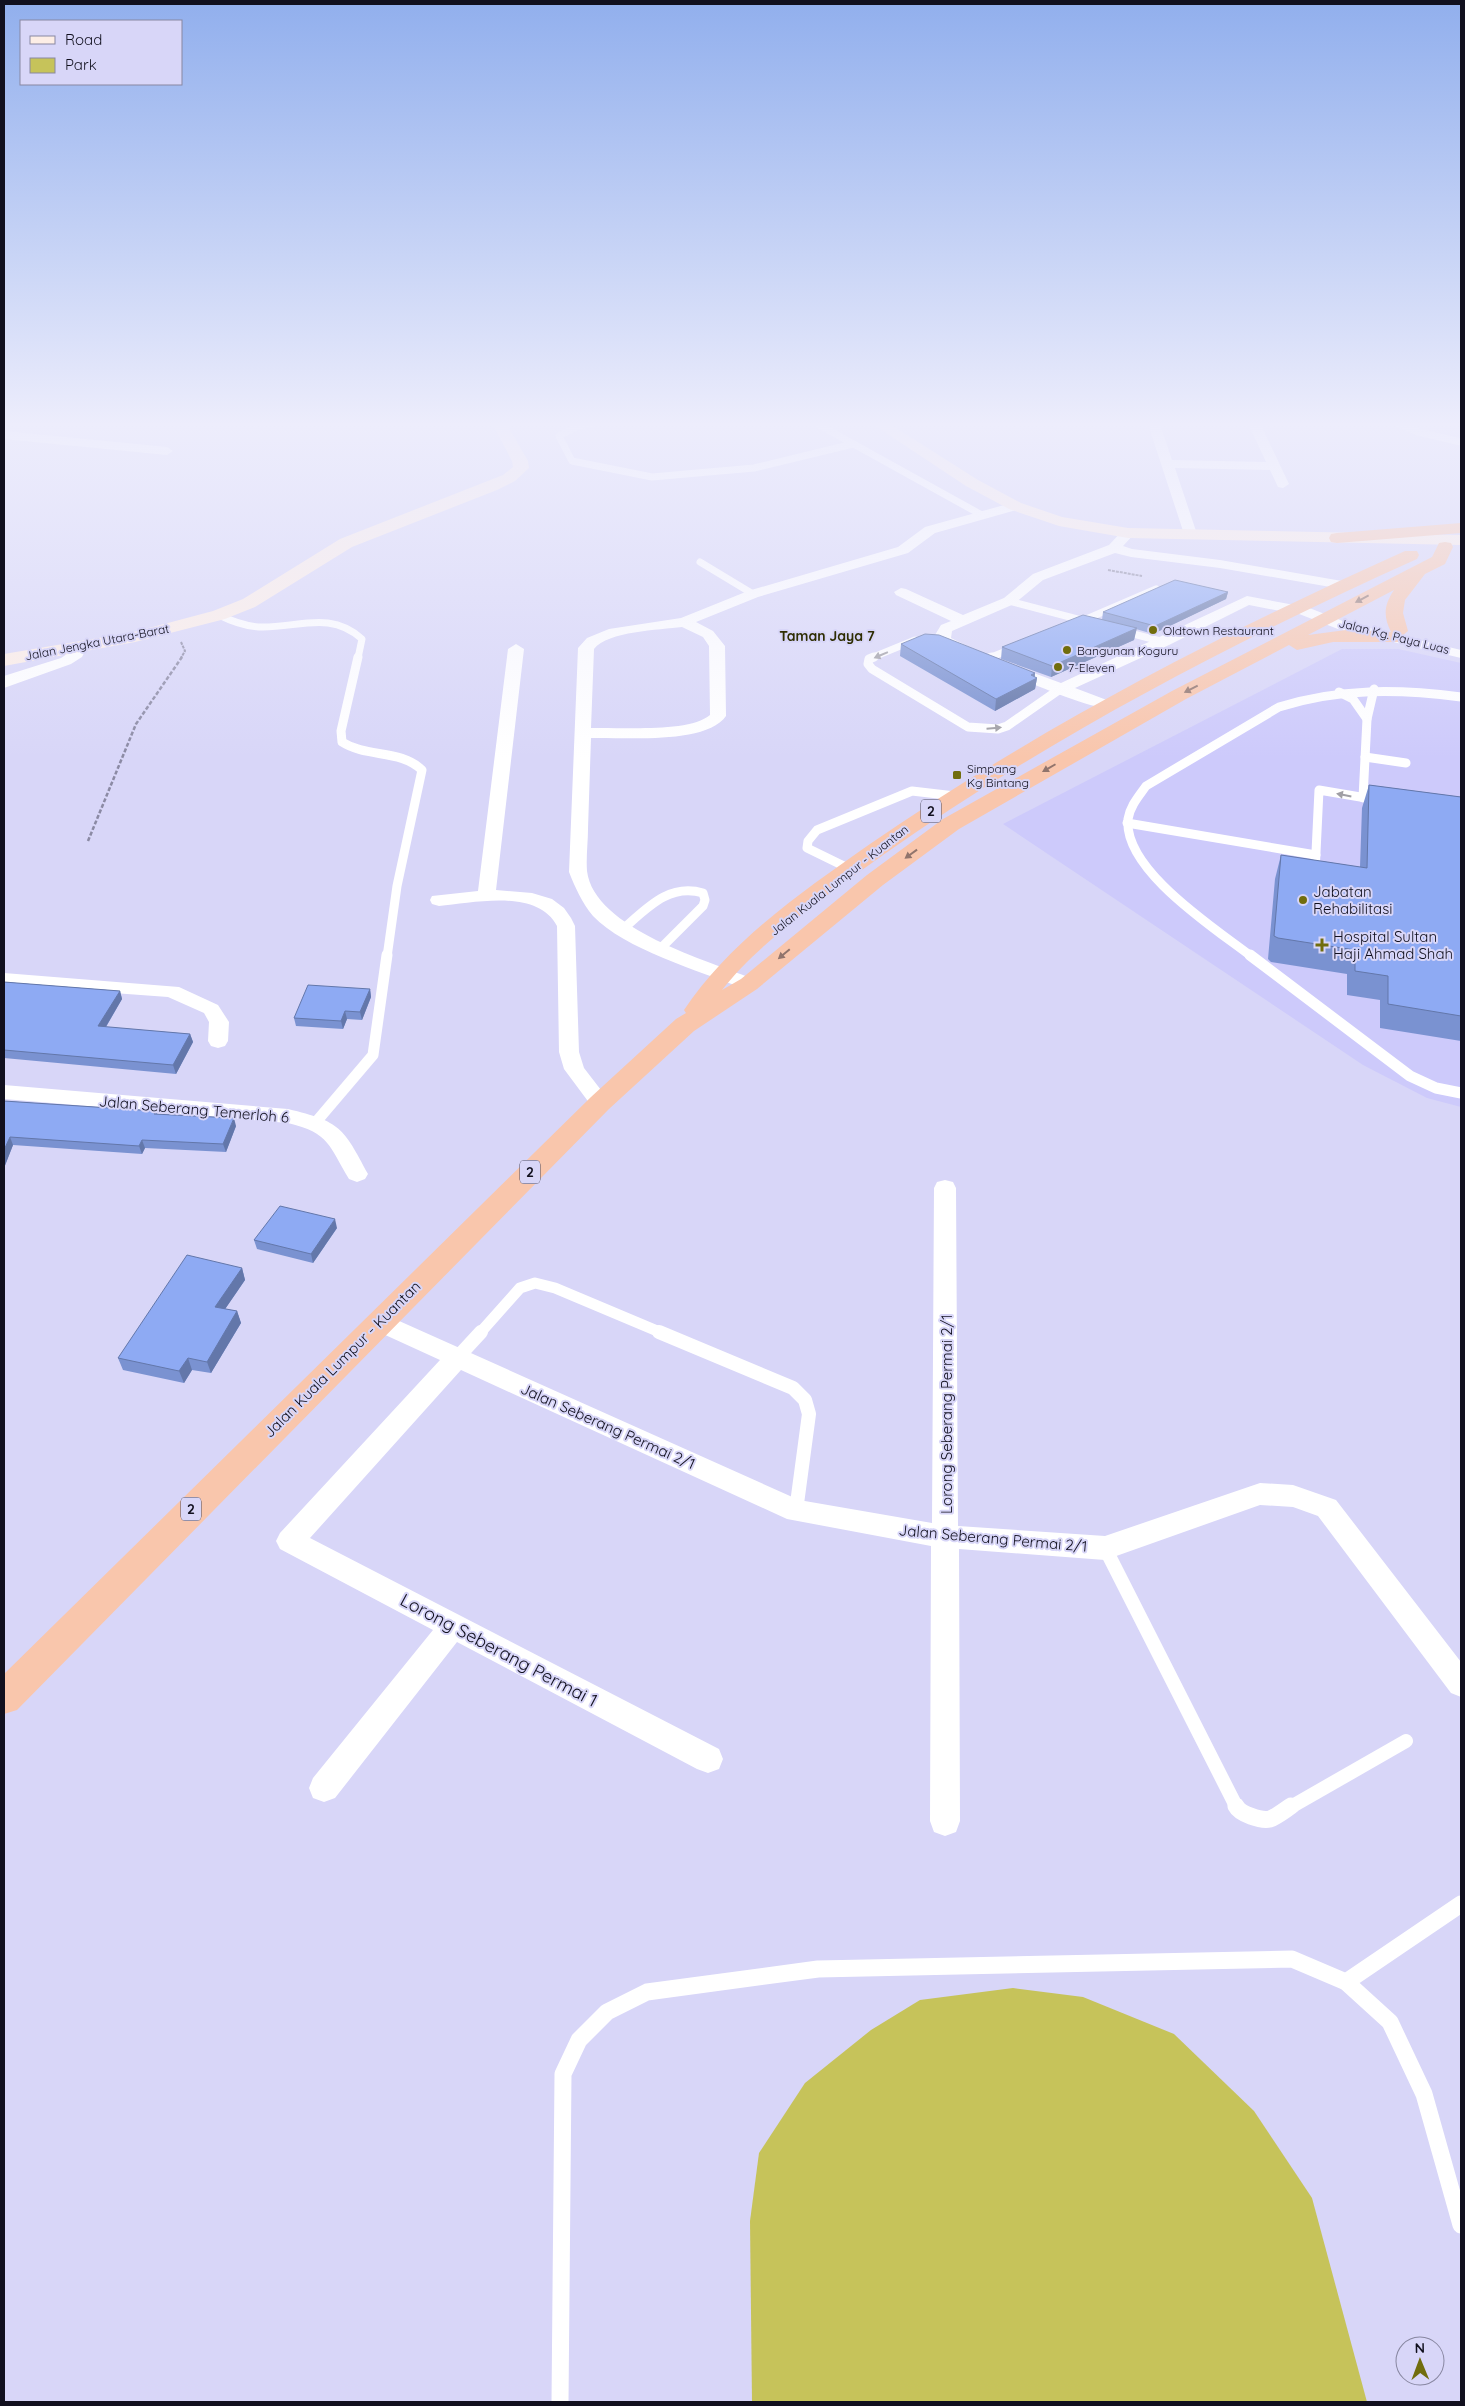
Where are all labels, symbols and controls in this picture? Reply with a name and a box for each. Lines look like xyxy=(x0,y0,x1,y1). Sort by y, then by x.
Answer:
legend xyxy=(20,20,182,85)
text: Road xyxy=(65,30,102,49)
text: Park xyxy=(65,55,97,74)
one-way arrow xyxy=(1355,595,1369,603)
street label: Jalan Kg. Paya Luas xyxy=(1337,615,1451,657)
street label: Jalan Jengka Utara-Barat xyxy=(24,621,170,663)
place label: Oldtown Restaurant xyxy=(1163,623,1274,638)
marker: Oldtown Restaurant xyxy=(1147,624,1159,636)
district label: Taman Jaya 7 xyxy=(779,627,875,645)
place label: Bangunan Koguru xyxy=(1077,643,1178,658)
marker: Bangunan Koguru xyxy=(1061,644,1073,656)
one-way arrow xyxy=(874,651,888,659)
place label: 7-Eleven xyxy=(1068,660,1115,675)
marker: 7-Eleven xyxy=(1052,661,1064,673)
one-way arrow xyxy=(1184,685,1198,693)
one-way arrow xyxy=(986,724,1002,732)
place label: Simpang Kg Bintang xyxy=(967,761,1029,790)
one-way arrow xyxy=(1043,764,1056,773)
marker: Simpang Kg Bintang xyxy=(951,769,963,781)
one-way arrow xyxy=(1335,790,1351,798)
road number: 2 xyxy=(921,799,941,822)
street label: Jalan Kuala Lumpur - Kuantan xyxy=(767,821,911,939)
one-way arrow xyxy=(905,848,918,859)
place label: Jabatan Rehabilitasi xyxy=(1313,882,1392,918)
marker: Jabatan Rehabilitasi xyxy=(1297,894,1309,906)
place label: Hospital Sultan Haji Ahmad Shah xyxy=(1333,927,1453,963)
marker: Hospital Sultan Haji Ahmad Shah xyxy=(1315,938,1329,952)
one-way arrow xyxy=(777,949,790,960)
street label: Jalan Seberang Temerloh 6 xyxy=(98,1091,290,1127)
road number: 2 xyxy=(520,1160,540,1184)
street label: Jalan Kuala Lumpur - Kuantan xyxy=(260,1277,424,1441)
street label: Lorong Seberang Permai 2/1 xyxy=(937,1314,956,1514)
street label: Jalan Seberang Permai 2/1 xyxy=(518,1379,698,1473)
road number: 2 xyxy=(181,1498,201,1520)
street label: Jalan Seberang Permai 2/1 xyxy=(898,1520,1088,1556)
street label: Lorong Seberang Permai 1 xyxy=(396,1588,602,1712)
north arrow xyxy=(1395,2336,1445,2386)
text: N xyxy=(1414,2339,1425,2357)

